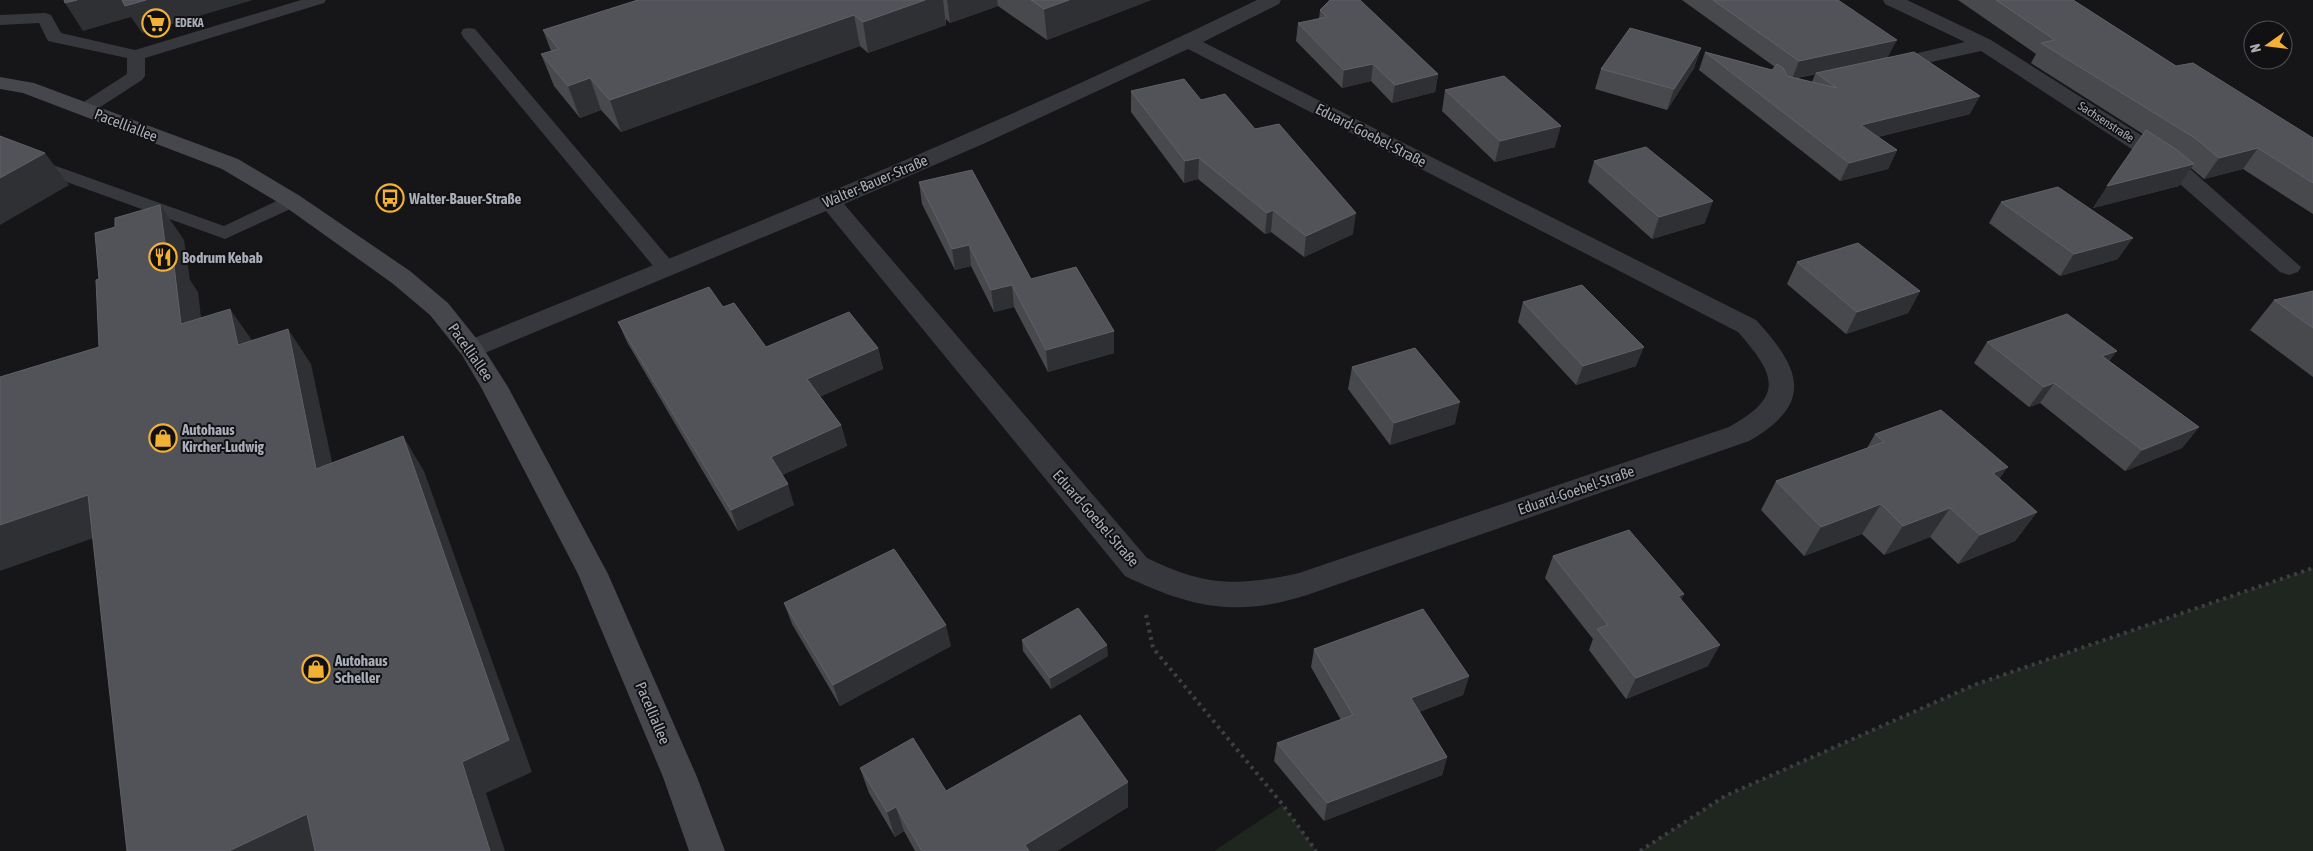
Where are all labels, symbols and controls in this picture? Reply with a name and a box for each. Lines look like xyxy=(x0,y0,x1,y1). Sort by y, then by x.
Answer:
supermarket icon: EDEKA xyxy=(141,8,171,38)
place label: EDEKA xyxy=(175,16,204,30)
north arrow xyxy=(2243,20,2293,70)
text: N xyxy=(2247,42,2264,54)
street label: Sachsenstraße xyxy=(2075,99,2137,145)
street label: Eduard-Goebel-Straße xyxy=(1313,100,1429,170)
street label: Pacelliallee xyxy=(92,105,160,145)
street label: Walter-Bauer-Straße xyxy=(820,151,930,211)
bus stop icon: Walter-Bauer-Straße xyxy=(375,183,405,213)
place label: Walter-Bauer-Straße xyxy=(408,190,522,207)
restaurant icon: Bodrum Kebab xyxy=(148,242,178,272)
place label: Bodrum Kebab xyxy=(182,249,263,266)
street label: Pacelliallee xyxy=(445,320,497,384)
place label: Autohaus Kircher-Ludwig xyxy=(181,421,265,455)
shop icon: Autohaus Kircher-Ludwig xyxy=(148,423,178,453)
street label: Eduard-Goebel-Straße xyxy=(1516,462,1637,518)
street label: Eduard-Goebel-Straße xyxy=(1050,466,1143,570)
place label: Autohaus Scheller xyxy=(334,652,388,686)
shop icon: Autohaus Scheller xyxy=(301,654,331,684)
street label: Pacelliallee xyxy=(632,679,674,747)

